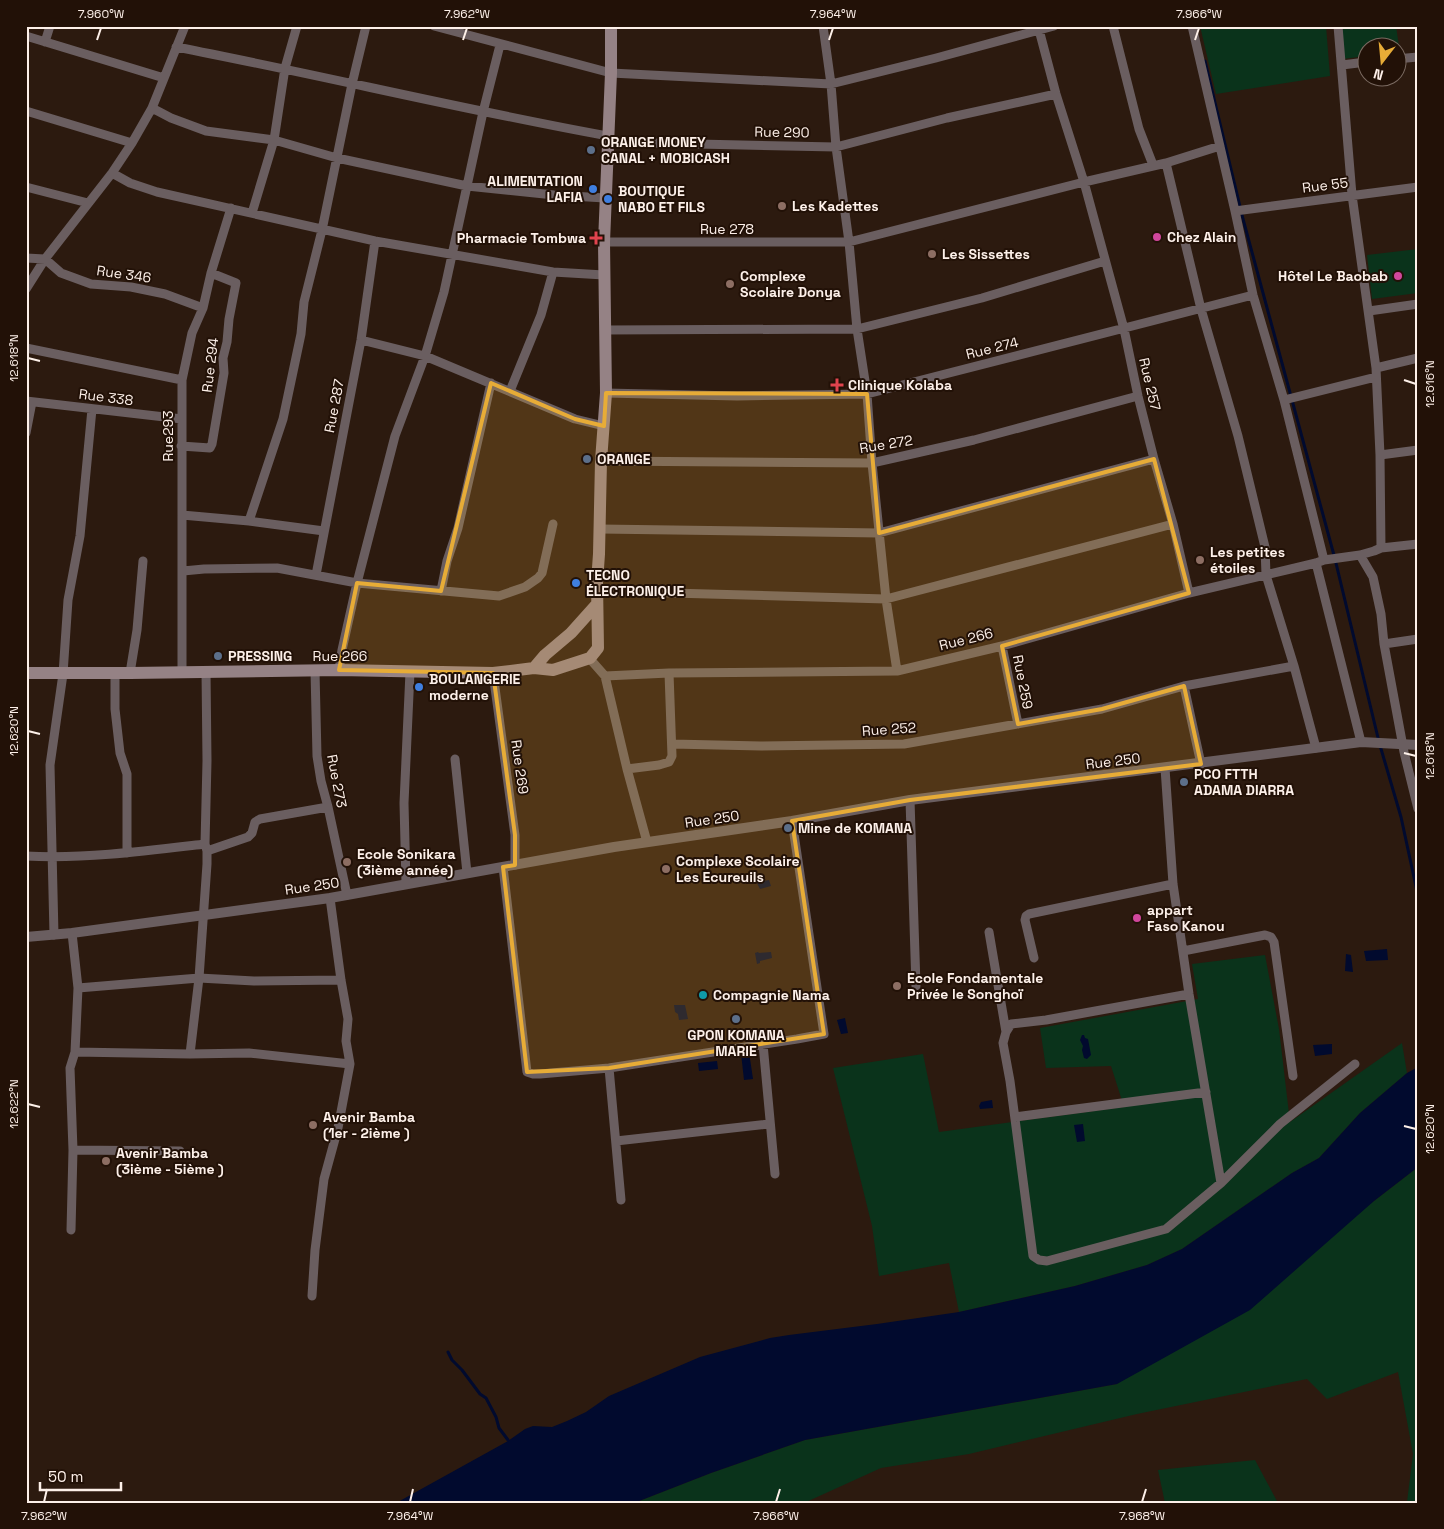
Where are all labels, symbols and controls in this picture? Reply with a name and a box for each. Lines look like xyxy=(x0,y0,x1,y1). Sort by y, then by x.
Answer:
text: 7.960°W xyxy=(78,6,125,22)
text: 7.962°W xyxy=(444,6,490,22)
text: 7.964°W xyxy=(810,6,857,22)
text: 7.966°W xyxy=(1176,6,1223,22)
north arrow xyxy=(1356,38,1406,88)
text: N xyxy=(1371,65,1385,84)
street label: Rue 290 xyxy=(754,123,810,141)
place label: ORANGE MONEY CANAL + MOBICASH xyxy=(601,133,730,167)
marker: ORANGE MONEY CANAL + MOBICASH xyxy=(585,144,597,156)
place label: ALIMENTATION LAFIA xyxy=(487,172,583,206)
street label: Rue 55 xyxy=(1301,173,1349,197)
place label: BOUTIQUE NABO ET FILS xyxy=(618,182,705,216)
marker: ALIMENTATION LAFIA xyxy=(587,183,599,195)
marker: BOUTIQUE NABO ET FILS xyxy=(602,193,614,205)
place label: Les Kadettes xyxy=(792,197,879,215)
marker: Les Kadettes xyxy=(776,200,788,212)
street label: Rue 278 xyxy=(700,220,754,238)
place label: Chez Alain xyxy=(1167,228,1236,246)
place label: Pharmacie Tombwa xyxy=(457,229,586,247)
marker: Chez Alain xyxy=(1151,231,1163,243)
marker: Pharmacie Tombwa xyxy=(590,232,602,244)
place label: Les Sissettes xyxy=(942,245,1030,263)
marker: Les Sissettes xyxy=(926,248,938,260)
street label: Rue 346 xyxy=(95,261,153,287)
place label: Complexe Scolaire Donya xyxy=(740,267,841,301)
place label: Hôtel Le Baobab xyxy=(1278,267,1388,285)
marker: Hôtel Le Baobab xyxy=(1392,270,1404,282)
marker: Complexe Scolaire Donya xyxy=(724,278,736,290)
street label: Rue 274 xyxy=(964,333,1020,363)
text: 12.618°N xyxy=(6,334,22,382)
street label: Rue 294 xyxy=(198,336,222,393)
street label: Rue 257 xyxy=(1135,356,1165,412)
text: 12.616°N xyxy=(1422,360,1438,408)
place label: Clinique Kolaba xyxy=(848,376,952,394)
street label: Rue 287 xyxy=(320,378,348,434)
marker: Clinique Kolaba xyxy=(830,378,844,392)
street label: Rue 338 xyxy=(78,385,135,409)
street label: Rue293 xyxy=(159,410,177,462)
street label: Rue 272 xyxy=(858,431,914,457)
place label: ORANGE xyxy=(597,450,651,468)
marker: ORANGE xyxy=(581,453,593,465)
place label: Les petites étoiles xyxy=(1210,543,1285,577)
marker: Les petites étoiles xyxy=(1194,554,1206,566)
place label: TECNO ÉLECTRONIQUE xyxy=(586,566,684,600)
marker: TECNO ÉLECTRONIQUE xyxy=(570,577,582,589)
street label: Rue 266 xyxy=(937,624,995,654)
place label: PRESSING xyxy=(228,647,292,665)
street label: Rue 266 xyxy=(313,647,367,665)
marker: PRESSING xyxy=(212,650,224,662)
street label: Rue 259 xyxy=(1009,653,1037,711)
place label: BOULANGERIE moderne xyxy=(429,670,521,704)
marker: BOULANGERIE moderne xyxy=(413,681,425,693)
text: 12.620°N xyxy=(6,706,22,756)
street label: Rue 252 xyxy=(861,718,917,740)
text: 12.618°N xyxy=(1422,732,1438,780)
street label: Rue 269 xyxy=(507,739,533,795)
street label: Rue 250 xyxy=(1085,749,1141,773)
street label: Rue 273 xyxy=(323,753,351,809)
place label: PCO FTTH ADAMA DIARRA xyxy=(1194,765,1294,799)
marker: PCO FTTH ADAMA DIARRA xyxy=(1178,776,1190,788)
street label: Rue 250 xyxy=(683,806,741,832)
place label: Mine de KOMANA xyxy=(798,819,912,837)
marker: Mine de KOMANA xyxy=(782,822,794,834)
place label: Ecole Sonikara (3ième année) xyxy=(357,845,456,879)
place label: Complexe Scolaire Les Ecureuils xyxy=(676,852,799,886)
marker: Ecole Sonikara (3ième année) xyxy=(341,856,353,868)
marker: Complexe Scolaire Les Ecureuils xyxy=(660,863,672,875)
street label: Rue 250 xyxy=(283,873,341,899)
place label: appart Faso Kanou xyxy=(1147,901,1225,935)
marker: appart Faso Kanou xyxy=(1131,912,1143,924)
place label: Ecole Fondamentale Privée le Songhoï xyxy=(907,969,1043,1003)
marker: Ecole Fondamentale Privée le Songhoï xyxy=(891,980,903,992)
place label: Compagnie Nama xyxy=(713,986,830,1004)
marker: Compagnie Nama xyxy=(697,989,709,1001)
marker: GPON KOMANA MARIE xyxy=(730,1013,742,1025)
place label: GPON KOMANA MARIE xyxy=(687,1026,785,1060)
text: 12.622°N xyxy=(6,1079,22,1129)
text: 12.620°N xyxy=(1422,1104,1438,1154)
place label: Avenir Bamba (1er - 2ième ) xyxy=(323,1108,415,1142)
marker: Avenir Bamba (1er - 2ième ) xyxy=(307,1119,319,1131)
place label: Avenir Bamba (3ième - 5ième ) xyxy=(116,1144,224,1178)
marker: Avenir Bamba (3ième - 5ième ) xyxy=(100,1155,112,1167)
scale bar xyxy=(40,1459,121,1491)
text: 50 m xyxy=(48,1467,83,1486)
text: 7.962°W xyxy=(21,1508,67,1524)
text: 7.964°W xyxy=(387,1508,434,1524)
text: 7.966°W xyxy=(753,1508,800,1524)
text: 7.968°W xyxy=(1119,1508,1166,1524)

